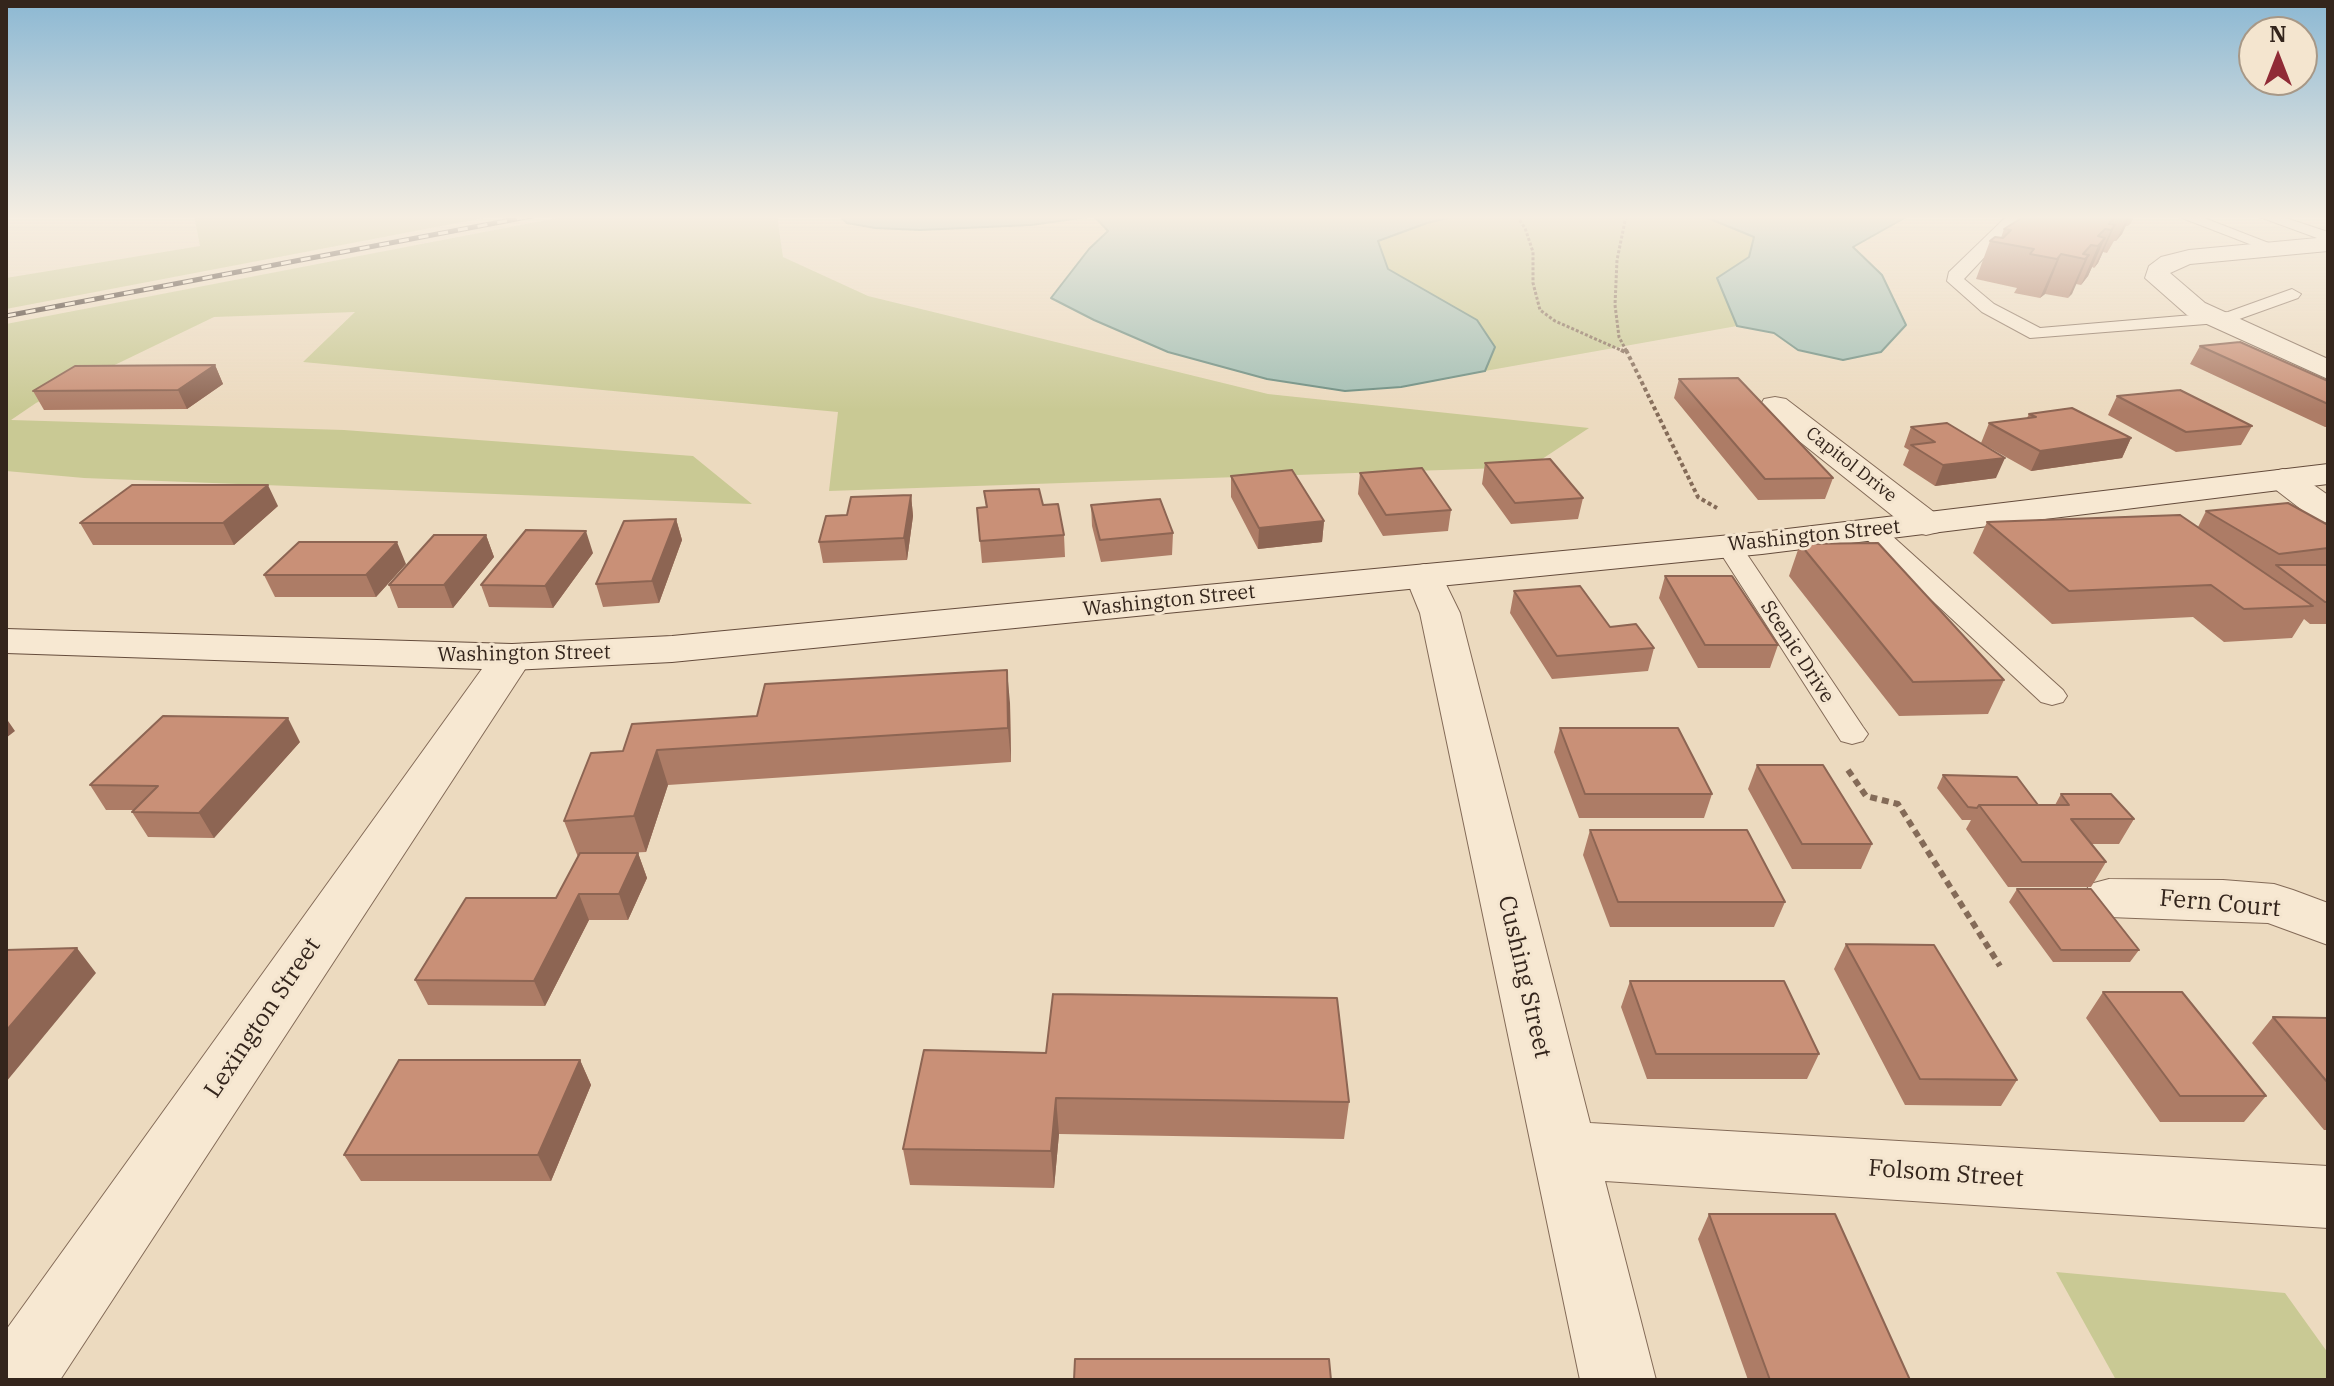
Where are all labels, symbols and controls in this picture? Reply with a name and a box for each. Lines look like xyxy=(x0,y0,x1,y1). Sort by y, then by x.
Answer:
north arrow xyxy=(2238,16,2318,96)
text: N xyxy=(2269,19,2287,48)
street label: Capitol Drive xyxy=(1801,423,1901,507)
street label: Washington Street xyxy=(1727,515,1901,557)
street label: Washington Street xyxy=(1082,580,1256,622)
street label: Scenic Drive xyxy=(1755,596,1839,708)
street label: Washington Street xyxy=(437,640,611,668)
street label: Fern Court xyxy=(2158,884,2282,924)
street label: Cushing Street xyxy=(1491,893,1557,1061)
street label: Lexington Street xyxy=(199,933,327,1103)
street label: Folsom Street xyxy=(1867,1154,2025,1194)

